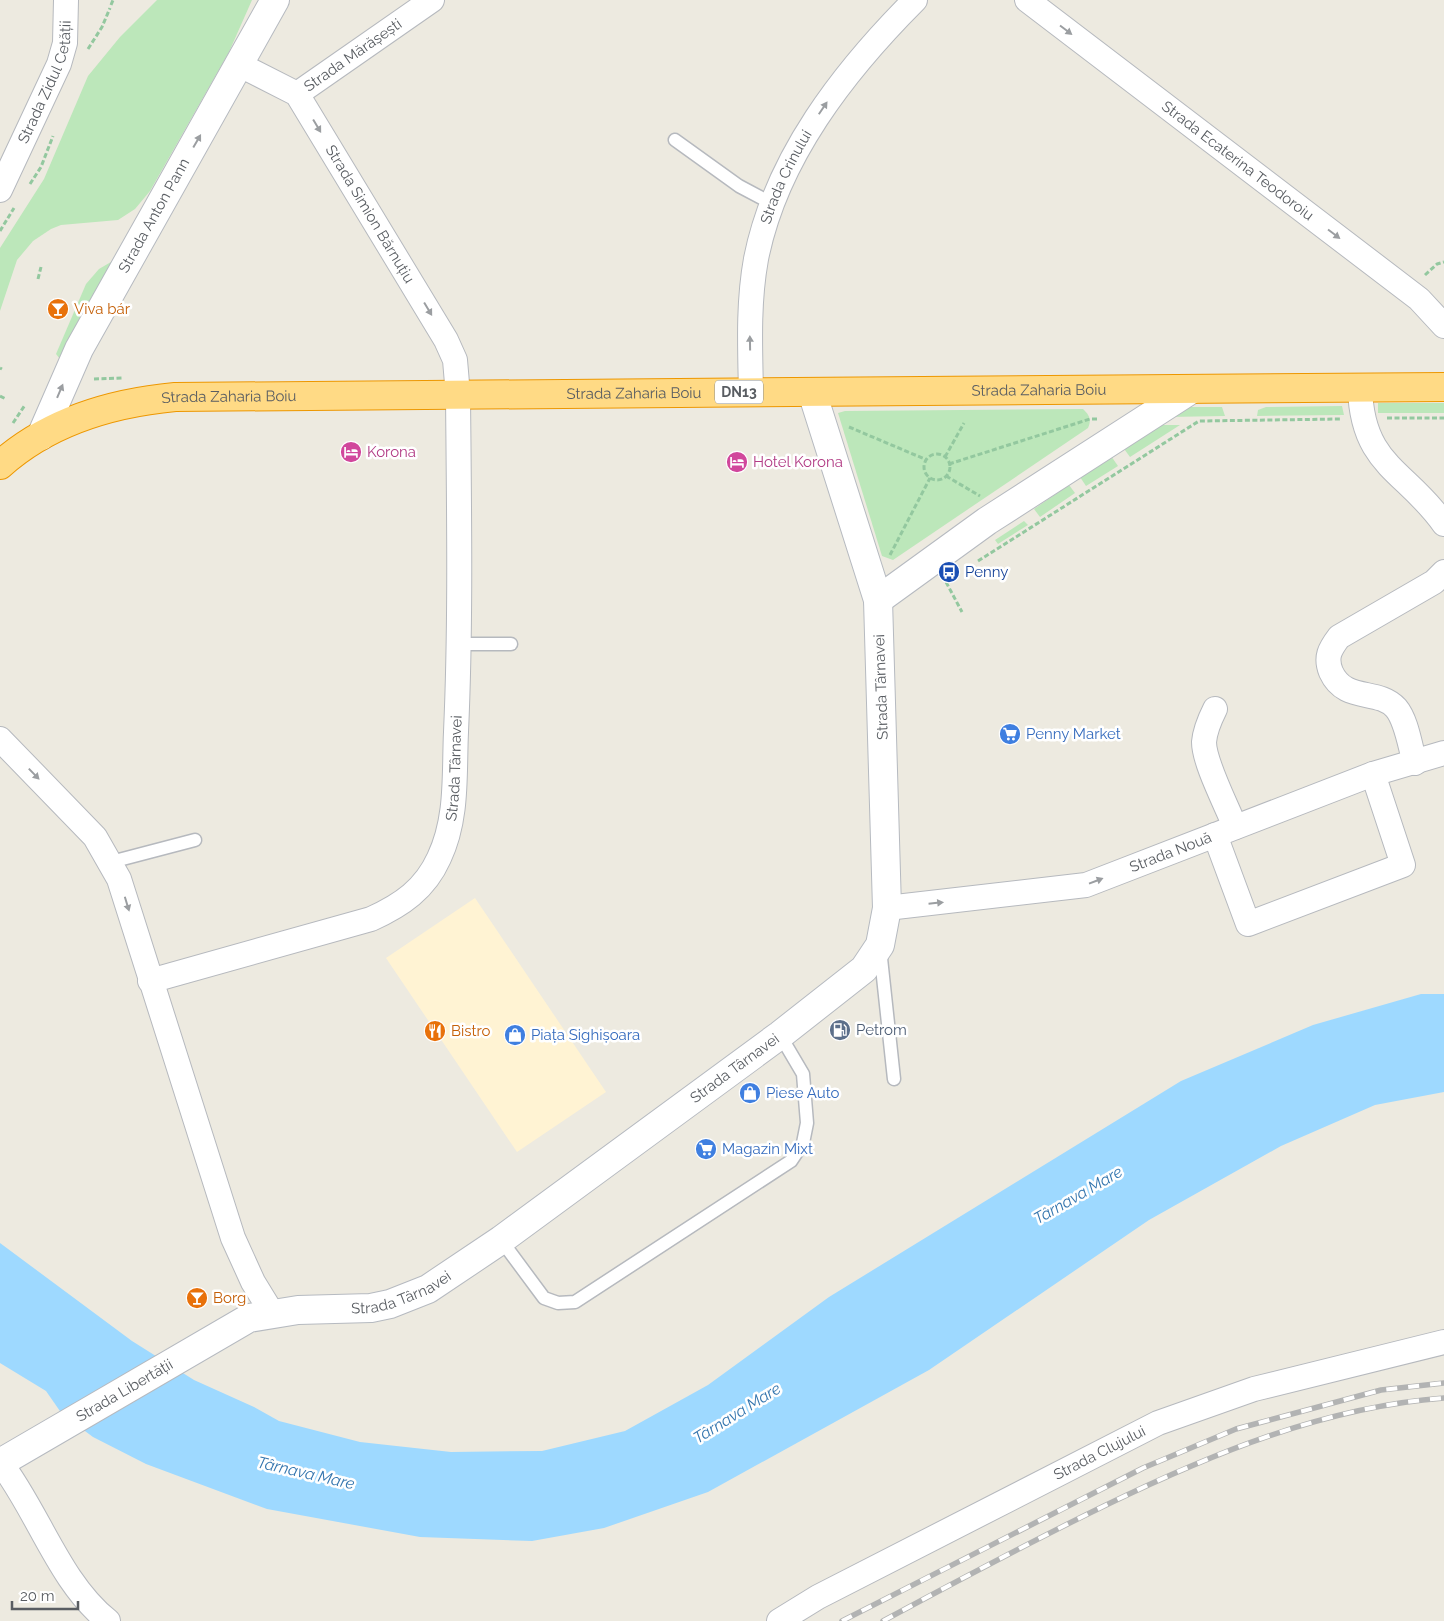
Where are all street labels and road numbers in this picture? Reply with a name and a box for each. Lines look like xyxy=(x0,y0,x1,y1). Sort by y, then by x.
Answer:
street label: Strada Mărășești xyxy=(300,15,405,95)
street label: Strada Zidul Cetății xyxy=(14,20,75,146)
street label: Strada Ecaterina Teodoroiu xyxy=(1158,97,1317,224)
street label: Strada Crinului xyxy=(757,127,816,226)
street label: Strada Simion Bărnuțiu xyxy=(322,142,418,286)
street label: Strada Anton Pann xyxy=(115,155,193,276)
road number: DN13 xyxy=(715,381,763,404)
street label: Strada Zaharia Boiu xyxy=(971,381,1107,400)
street label: Strada Zaharia Boiu xyxy=(566,384,702,403)
street label: Strada Zaharia Boiu xyxy=(160,387,297,407)
street label: Strada Târnavei xyxy=(870,634,892,740)
street label: Strada Târnavei xyxy=(442,715,466,822)
street label: Strada Nouă xyxy=(1127,828,1214,876)
street label: Strada Târnavei xyxy=(687,1030,783,1107)
street label: Strada Târnavei xyxy=(351,1267,454,1318)
street label: Strada Libertății xyxy=(73,1355,176,1426)
street label: Strada Clujului xyxy=(1051,1422,1148,1484)

